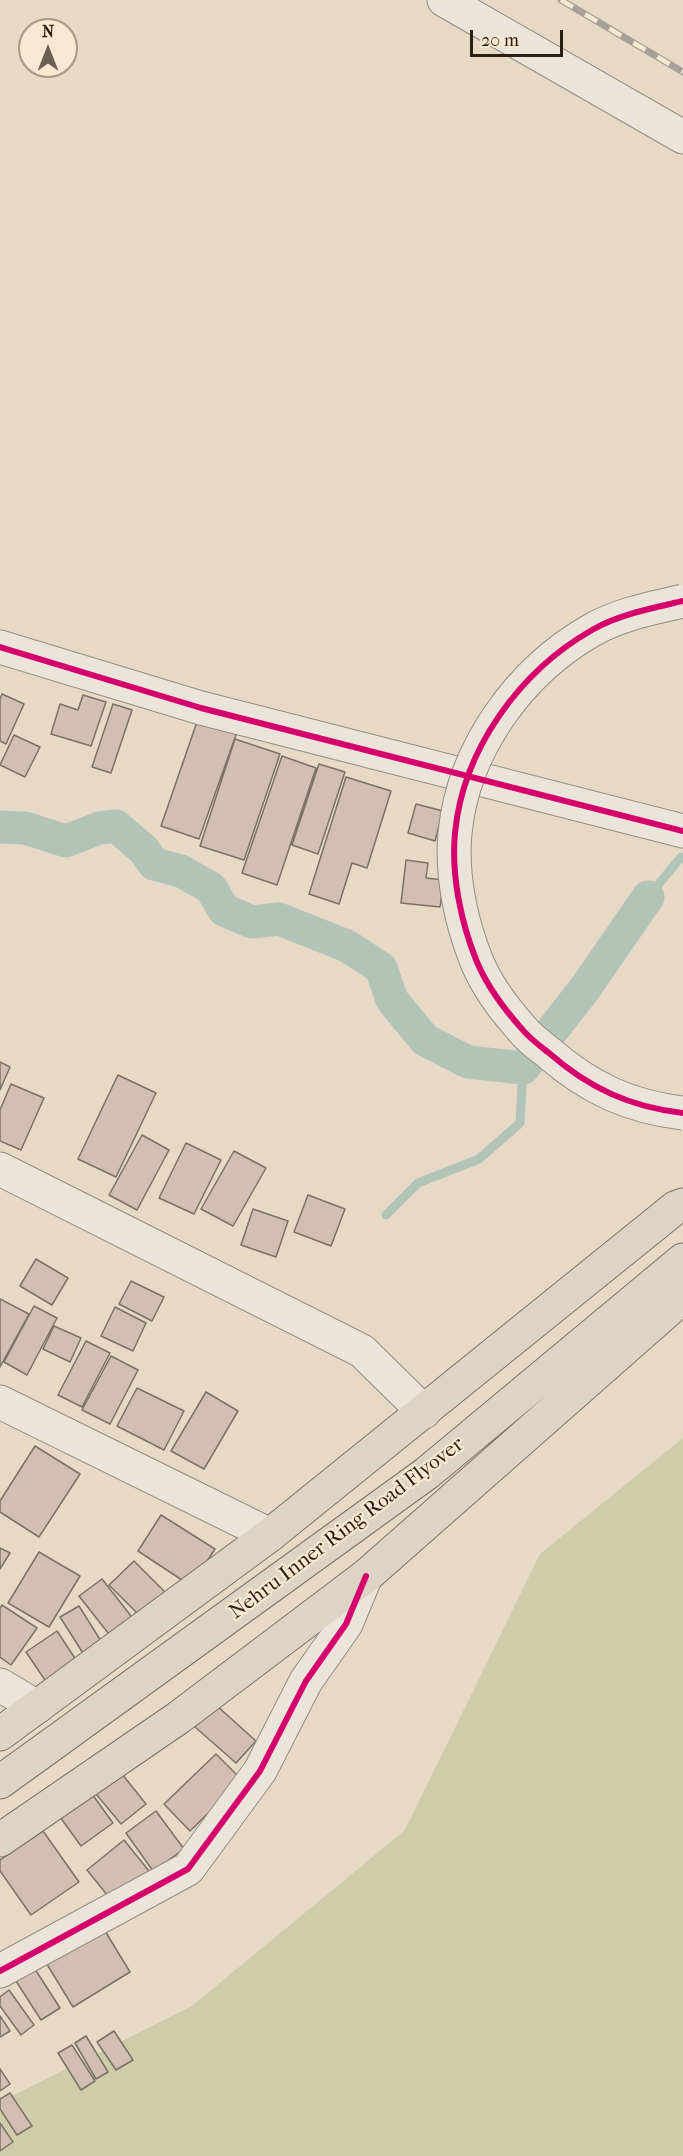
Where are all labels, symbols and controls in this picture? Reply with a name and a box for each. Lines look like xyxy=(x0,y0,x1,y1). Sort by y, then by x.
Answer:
north arrow xyxy=(18,18,78,78)
scale bar xyxy=(473,18,566,56)
text: N xyxy=(42,22,54,41)
text: 20 m xyxy=(481,30,519,51)
street label: Nehru Inner Ring Road Flyover xyxy=(225,1433,469,1625)

